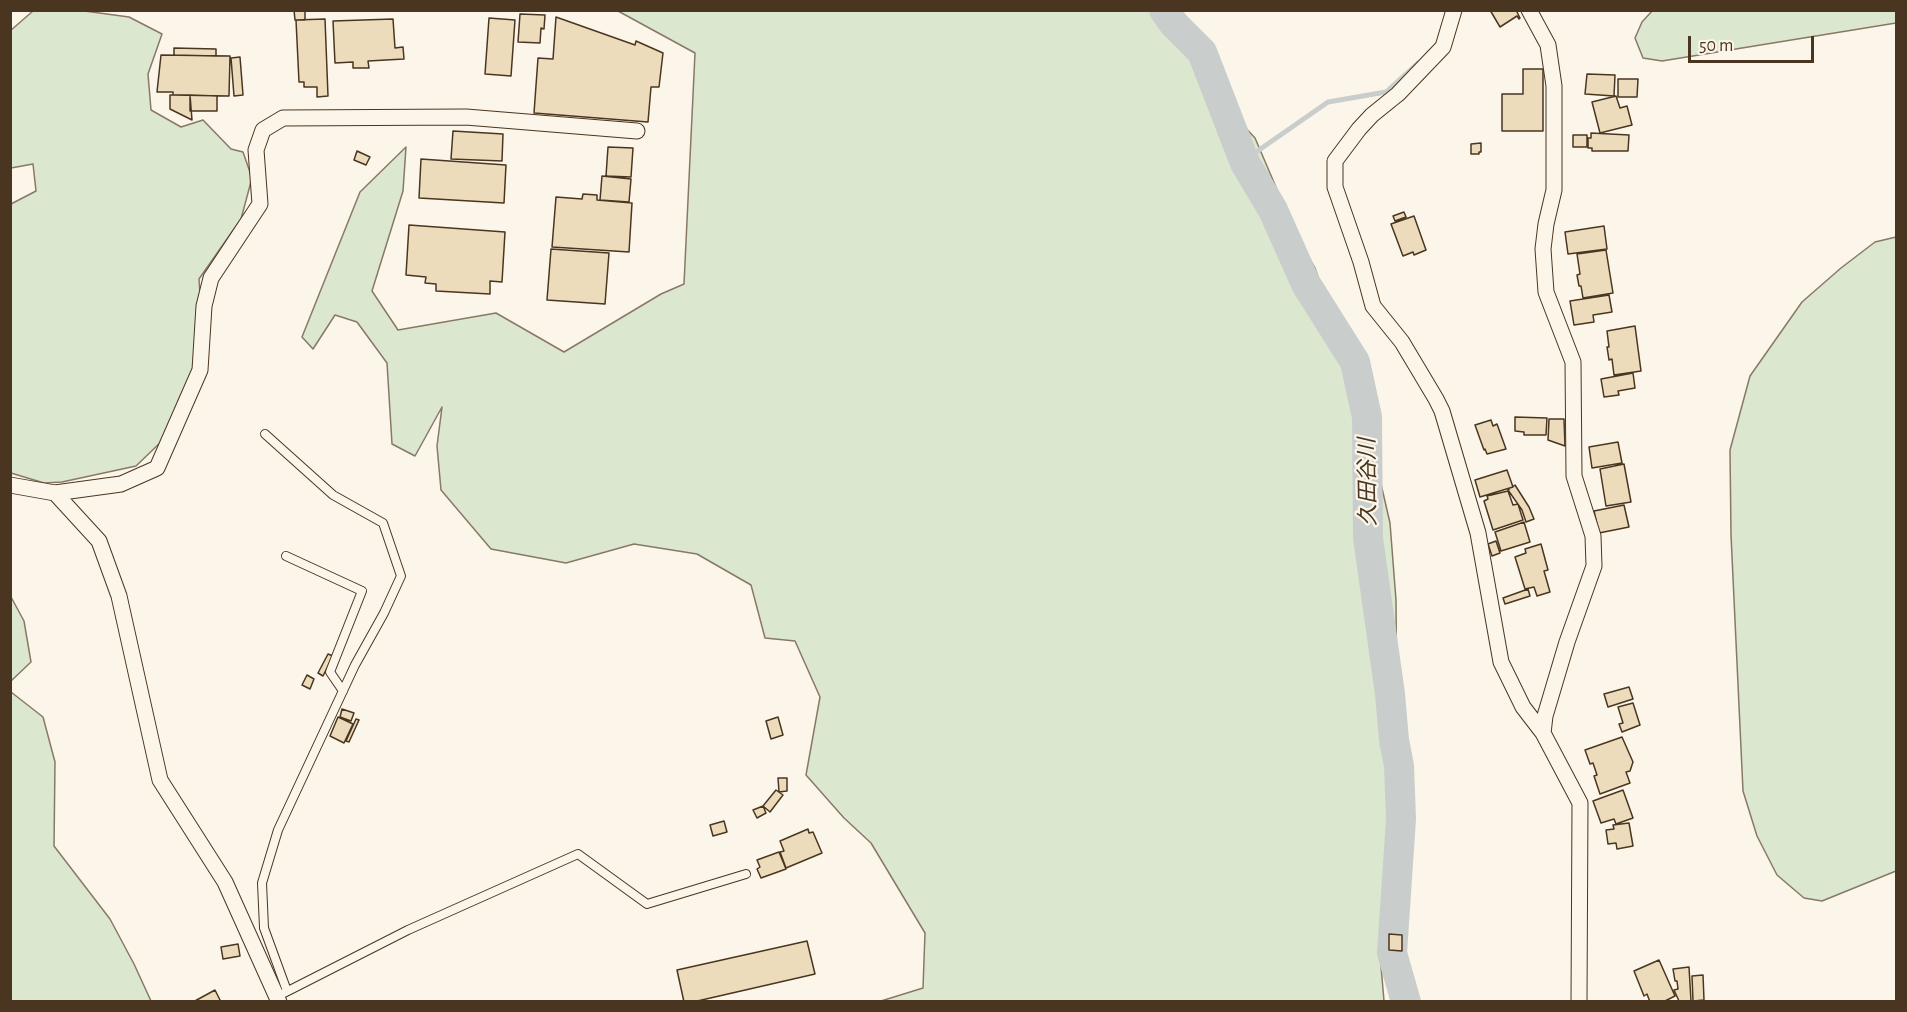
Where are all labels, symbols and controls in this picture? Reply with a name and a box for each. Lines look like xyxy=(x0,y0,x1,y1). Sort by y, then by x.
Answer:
scale bar xyxy=(1691,24,1817,62)
text: 50 m xyxy=(1699,37,1733,55)
water label: 久田谷川 xyxy=(1354,438,1382,526)

